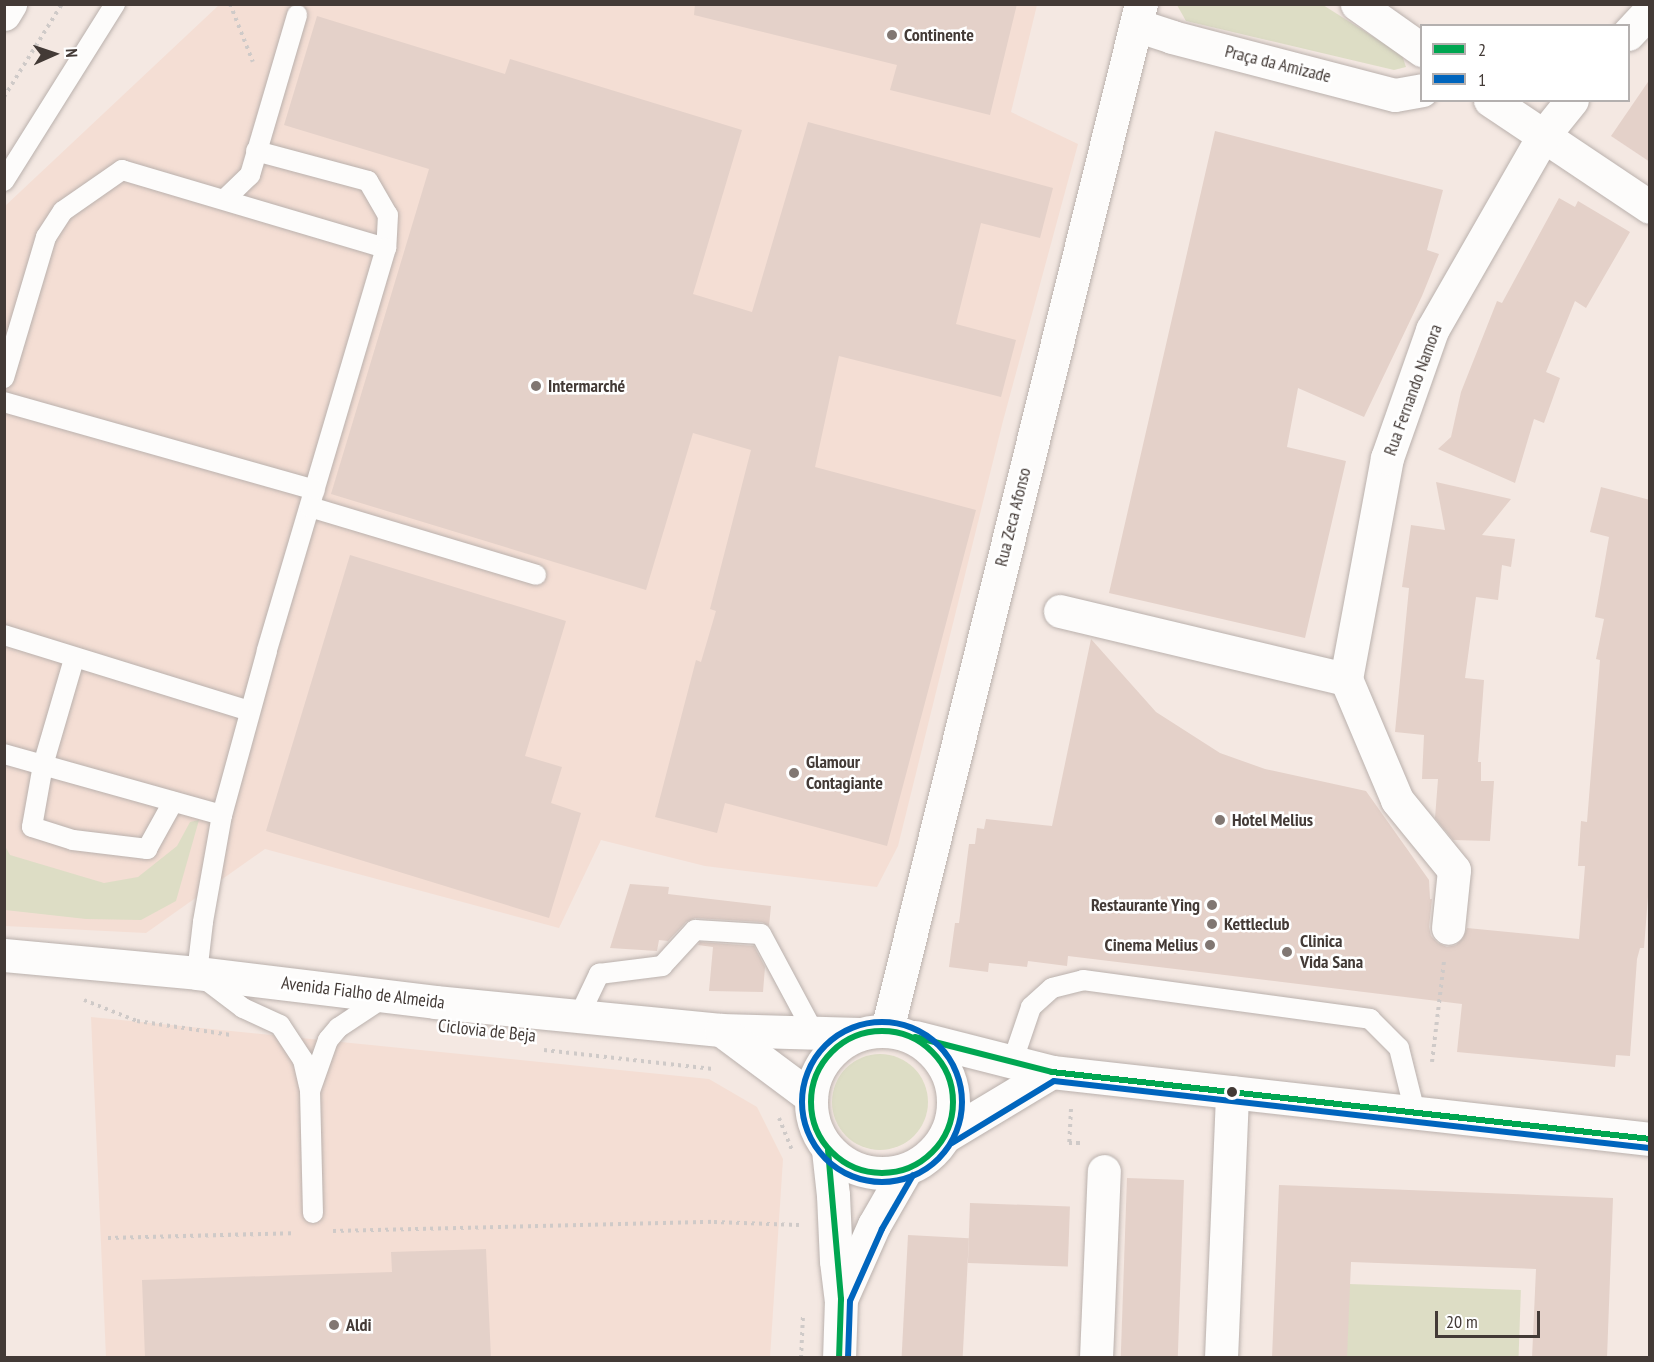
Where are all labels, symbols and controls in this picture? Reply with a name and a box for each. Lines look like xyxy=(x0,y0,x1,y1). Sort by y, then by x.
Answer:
north arrow xyxy=(24,24,84,84)
place label: Continente xyxy=(904,24,974,46)
legend xyxy=(1420,24,1630,102)
marker: Continente xyxy=(885,28,899,42)
text: 2 xyxy=(1478,38,1486,61)
street label: Praça da Amizade xyxy=(1222,40,1334,88)
text: N xyxy=(62,48,82,58)
text: 1 xyxy=(1478,68,1486,91)
street label: Rua Fernando Namora xyxy=(1379,321,1447,459)
place label: Intermarché xyxy=(548,375,625,397)
marker: Intermarché xyxy=(529,379,543,393)
street label: Rua Zeca Afonso xyxy=(990,465,1036,569)
place label: Glamour Contagiante xyxy=(806,752,883,795)
marker: Glamour Contagiante xyxy=(787,766,801,780)
place label: Hotel Melius xyxy=(1232,809,1313,831)
marker: Hotel Melius xyxy=(1213,813,1227,827)
place label: Restaurante Ying xyxy=(1091,894,1200,916)
marker: Restaurante Ying xyxy=(1205,898,1219,912)
place label: Kettleclub xyxy=(1224,913,1289,935)
marker: Kettleclub xyxy=(1205,917,1219,931)
place label: Clinica Vida Sana xyxy=(1300,931,1363,974)
place label: Cinema Melius xyxy=(1104,934,1198,956)
marker: Cinema Melius xyxy=(1203,938,1217,952)
marker: Clinica Vida Sana xyxy=(1278,943,1296,961)
street label: Avenida Fialho de Almeida xyxy=(280,972,446,1014)
street label: Ciclovia de Beja xyxy=(437,1015,537,1047)
unlabelled marker xyxy=(1226,1086,1238,1098)
scale bar xyxy=(1438,1299,1543,1337)
text: 20 m xyxy=(1446,1310,1478,1333)
place label: Aldi xyxy=(346,1314,371,1336)
marker: Aldi xyxy=(327,1318,341,1332)

